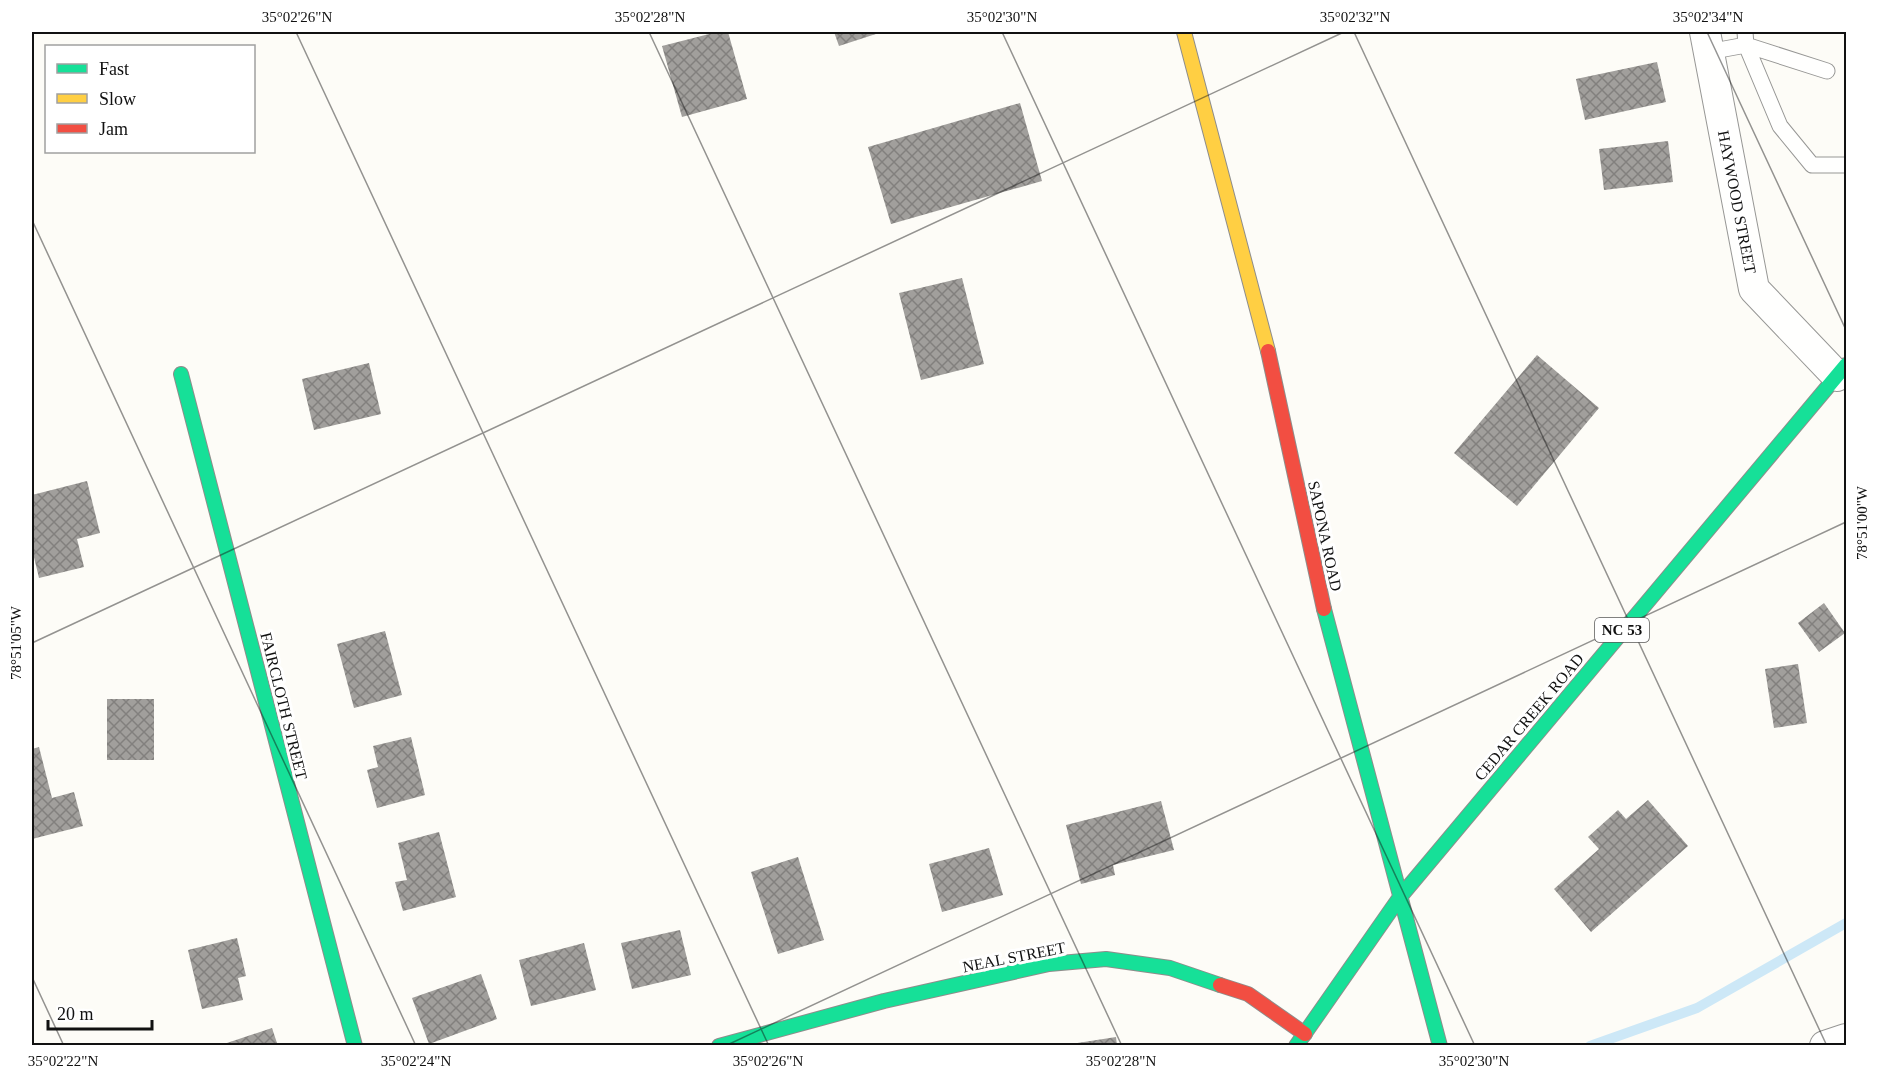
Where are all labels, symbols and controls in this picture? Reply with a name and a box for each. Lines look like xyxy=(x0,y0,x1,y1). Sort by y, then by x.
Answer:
text: 35°02'26"N xyxy=(262,9,332,25)
text: 35°02'28"N xyxy=(615,9,685,25)
text: 35°02'30"N xyxy=(967,9,1037,25)
text: 35°02'32"N xyxy=(1320,9,1390,25)
text: 35°02'34"N xyxy=(1673,9,1743,25)
legend xyxy=(45,45,255,153)
text: Fast xyxy=(99,59,129,79)
text: Slow xyxy=(99,89,136,109)
text: Jam xyxy=(99,119,128,139)
street label: HAYWOOD STREET xyxy=(1715,129,1759,275)
street label: SAPONA ROAD xyxy=(1305,479,1345,593)
text: 78°51'00"W xyxy=(1854,485,1870,560)
text: 78°51'05"W xyxy=(8,605,24,680)
road number: NC 53 xyxy=(1595,618,1649,642)
street label: FAIRCLOTH STREET xyxy=(257,631,311,782)
street label: CEDAR CREEK ROAD xyxy=(1471,650,1587,784)
street label: NEAL STREET xyxy=(961,939,1067,975)
scale bar xyxy=(48,993,152,1031)
text: 20 m xyxy=(57,1004,94,1024)
text: 35°02'22"N xyxy=(28,1053,98,1069)
text: 35°02'24"N xyxy=(381,1053,451,1069)
text: 35°02'26"N xyxy=(733,1053,803,1069)
text: 35°02'28"N xyxy=(1086,1053,1156,1069)
text: 35°02'30"N xyxy=(1439,1053,1509,1069)

